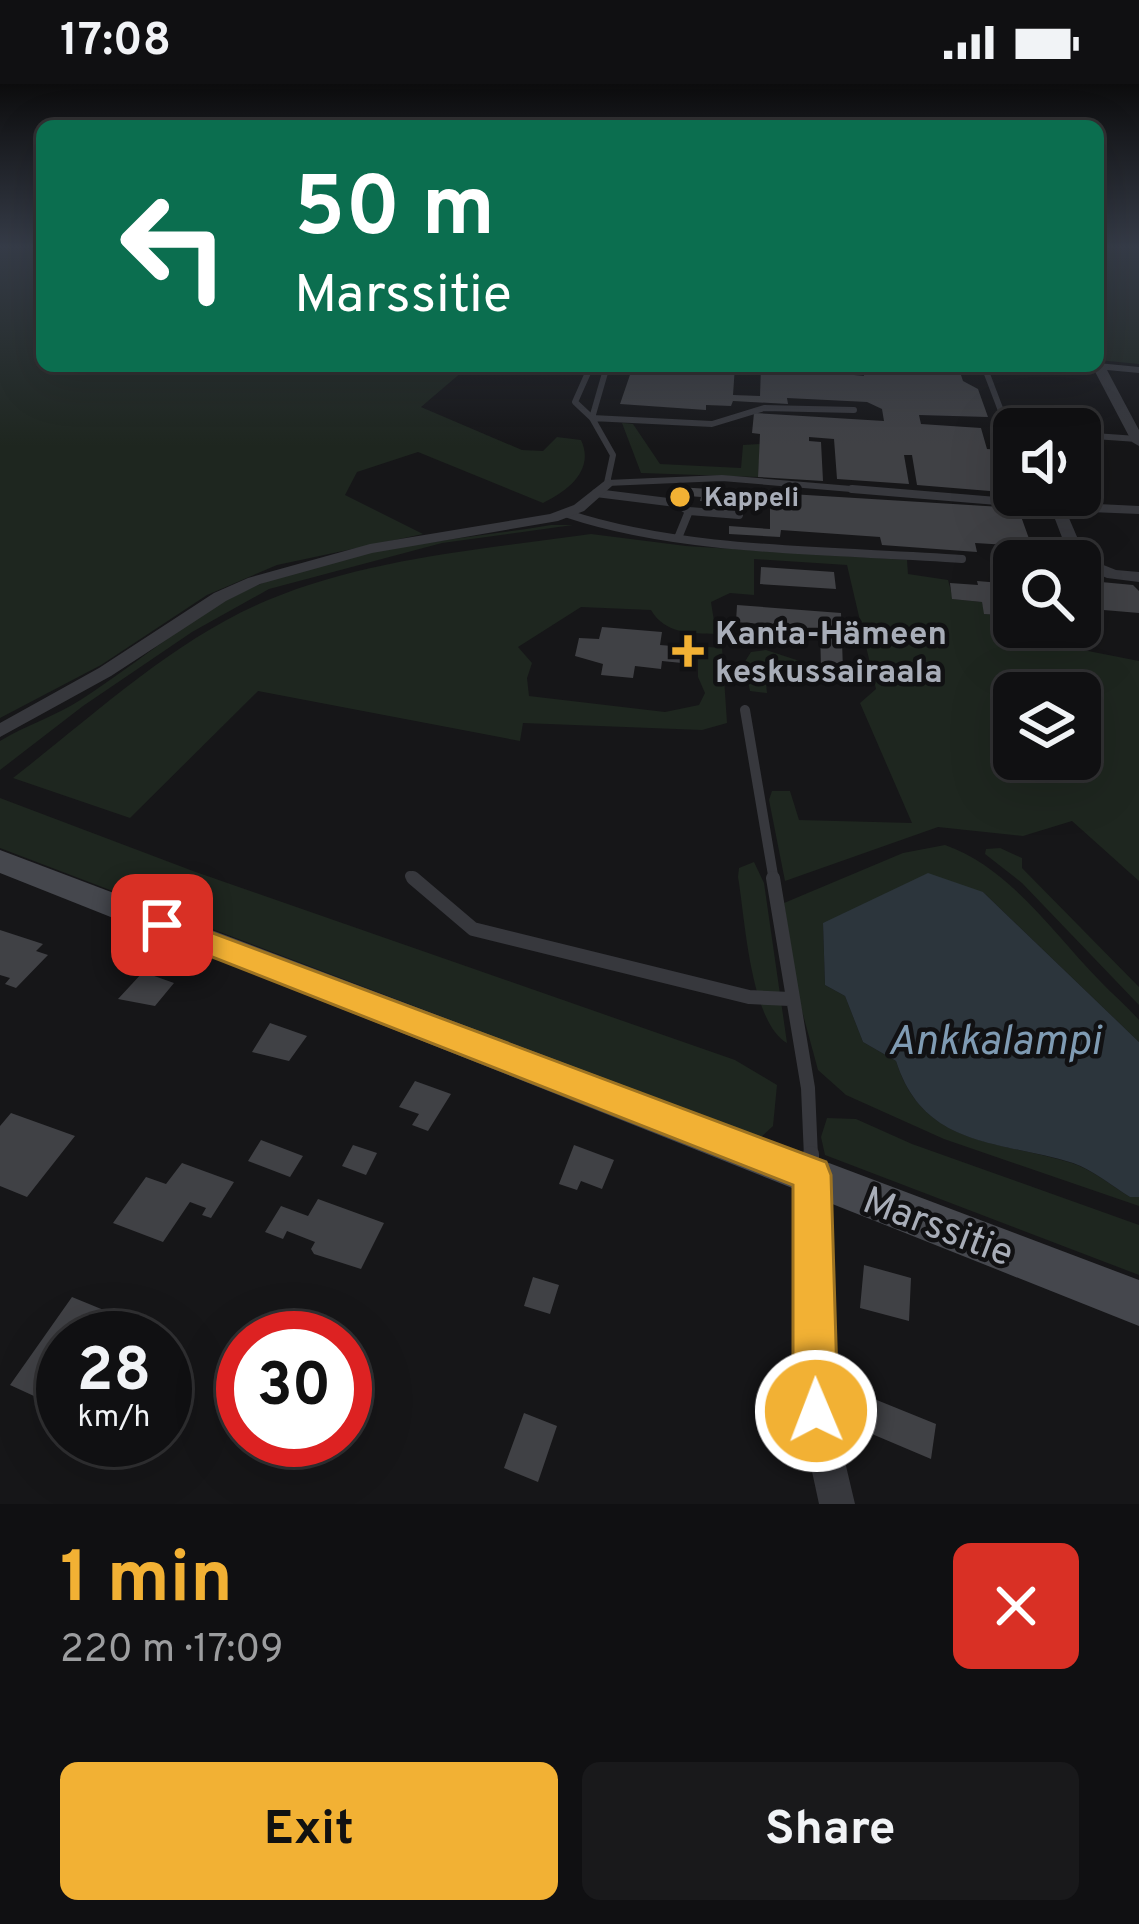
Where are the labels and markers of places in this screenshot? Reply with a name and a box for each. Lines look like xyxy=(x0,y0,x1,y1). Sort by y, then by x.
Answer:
place label: Kappeli xyxy=(704,482,799,516)
marker: Kappeli xyxy=(667,484,693,510)
place label: Kanta-Hämeen keskussairaala xyxy=(715,615,947,695)
marker: Kanta-Hämeen keskussairaala xyxy=(672,635,704,667)
pin xyxy=(111,874,213,976)

